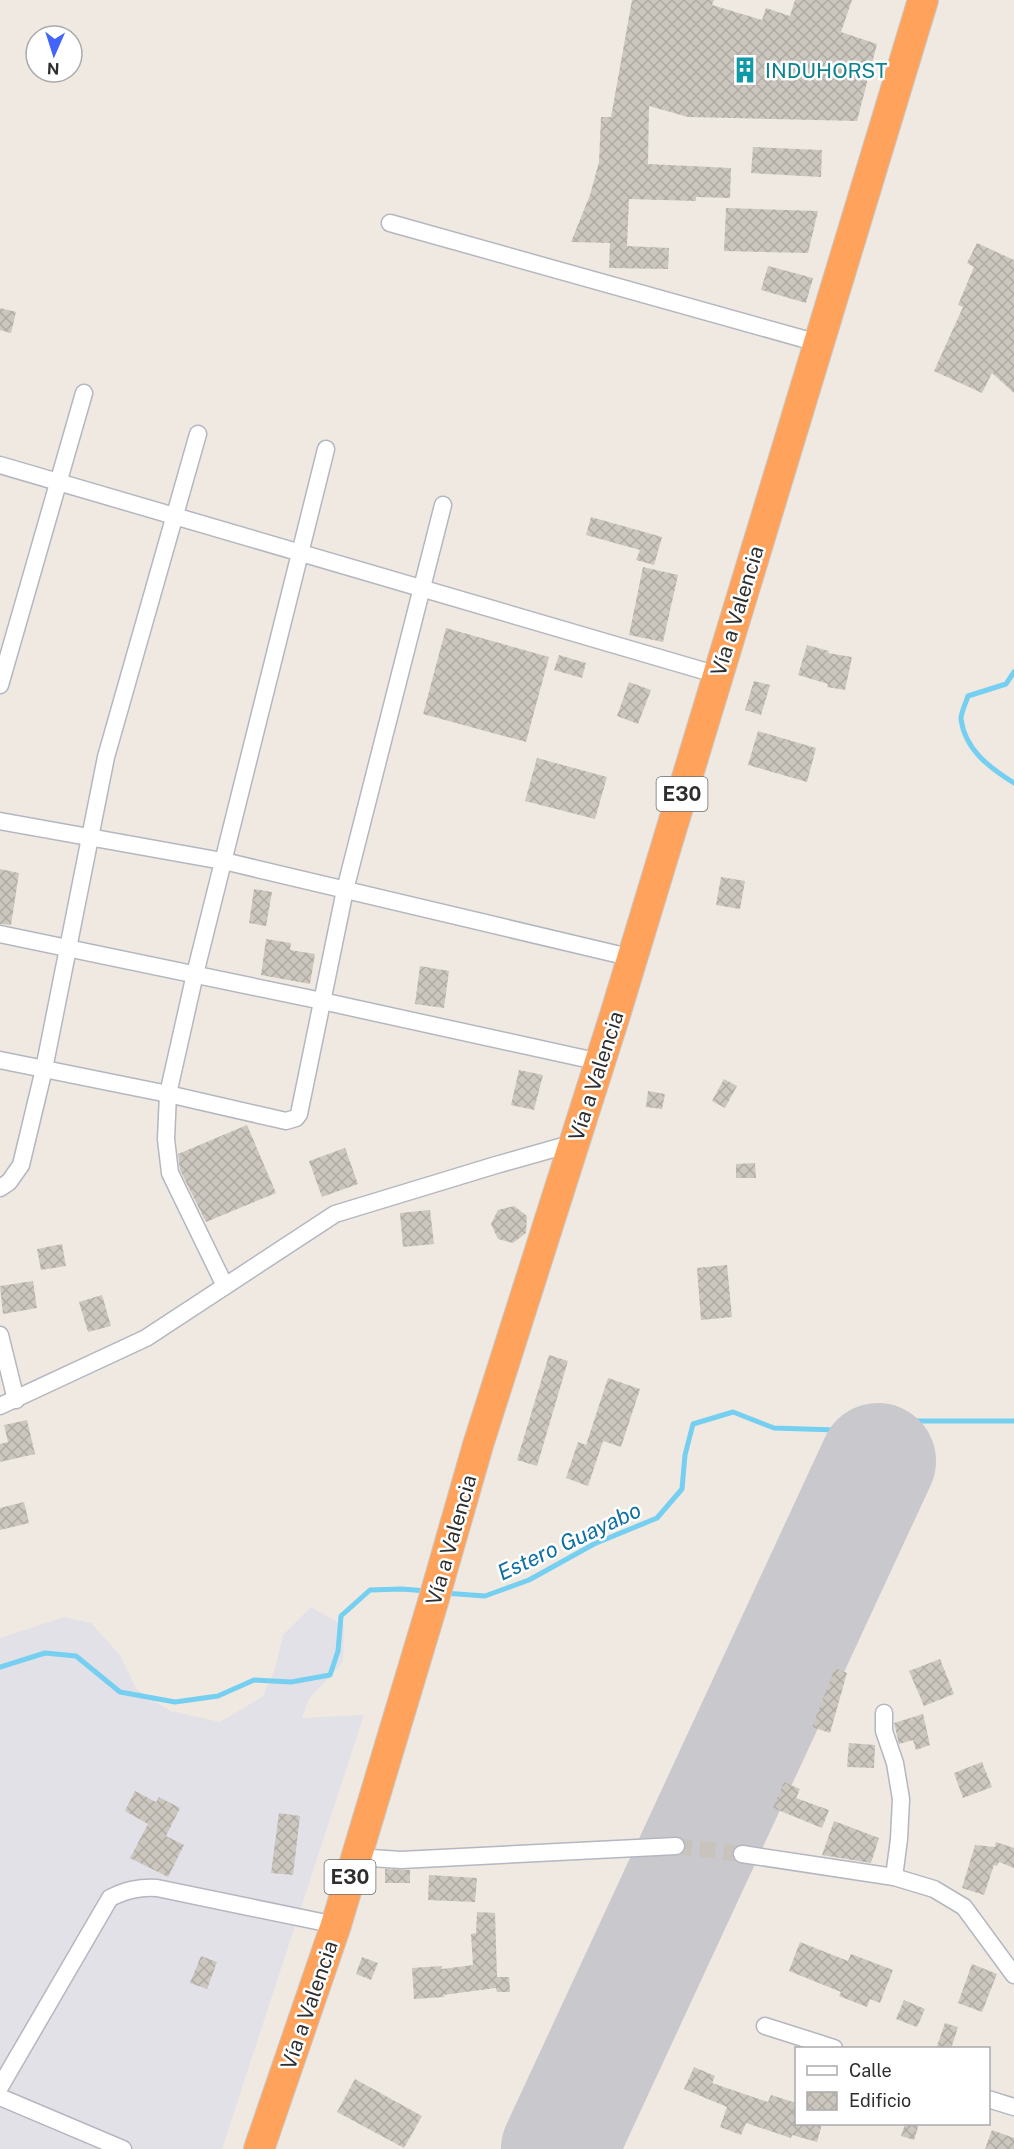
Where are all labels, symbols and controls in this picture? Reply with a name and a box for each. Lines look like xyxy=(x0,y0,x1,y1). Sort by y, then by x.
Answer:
north arrow xyxy=(24,24,84,84)
building icon: INDUHORST xyxy=(730,55,760,85)
place label: INDUHORST xyxy=(765,58,888,83)
text: N xyxy=(46,59,60,78)
street label: Vía a Valencia xyxy=(705,543,769,679)
road number: E30 xyxy=(656,777,708,811)
street label: Vía a Valencia xyxy=(563,1008,629,1144)
street label: Vía a Valencia xyxy=(420,1472,482,1608)
water label: Estero Guayabo xyxy=(493,1496,645,1586)
road number: E30 xyxy=(324,1860,376,1894)
street label: Vía a Valencia xyxy=(275,1937,343,2073)
legend xyxy=(795,2047,990,2125)
text: Calle xyxy=(849,2060,892,2081)
text: Edificio xyxy=(849,2090,911,2111)

